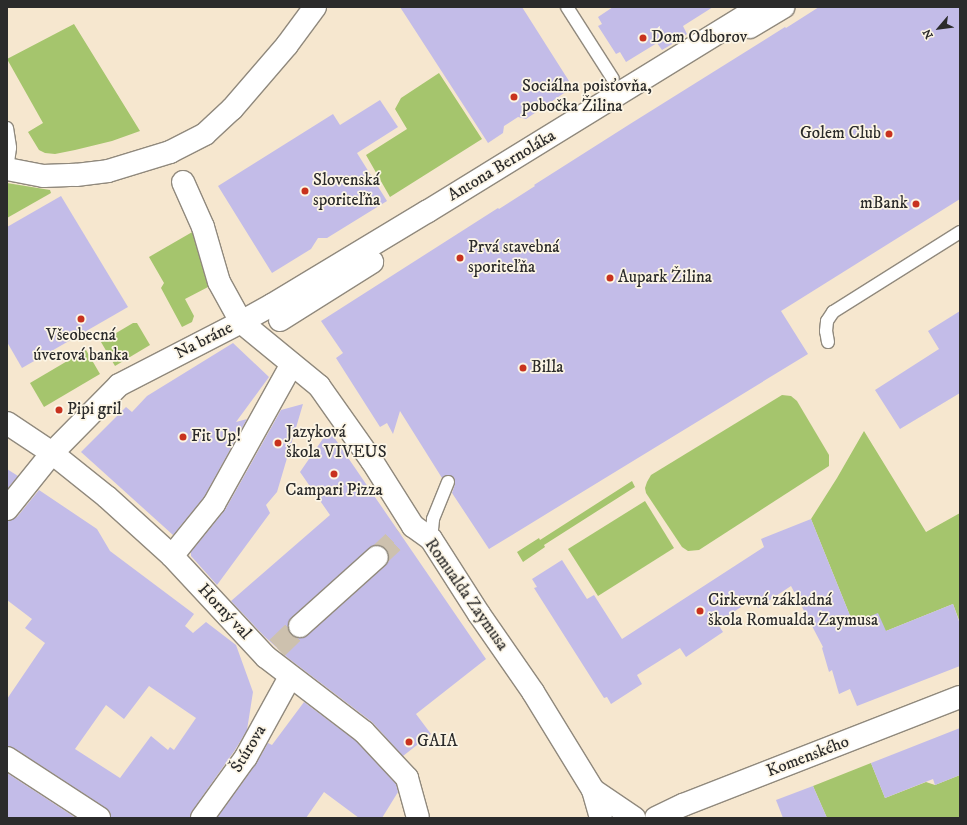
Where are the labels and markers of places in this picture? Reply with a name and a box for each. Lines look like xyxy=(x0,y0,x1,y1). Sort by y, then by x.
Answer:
place label: Dom Odborov xyxy=(651,28,747,48)
marker: Dom Odborov xyxy=(638,33,648,43)
place label: Sociálna poisťovňa, pobočka Žilina xyxy=(522,77,652,117)
marker: Sociálna poisťovňa, pobočka Žilina xyxy=(509,92,519,102)
place label: Golem Club xyxy=(800,124,881,144)
marker: Golem Club xyxy=(884,129,894,139)
place label: Slovenská sporiteľňa xyxy=(313,171,380,211)
marker: Slovenská sporiteľňa xyxy=(300,186,310,196)
place label: mBank xyxy=(860,194,908,214)
marker: mBank xyxy=(911,199,921,209)
place label: Prvá stavebná sporiteľňa xyxy=(468,238,560,278)
marker: Prvá stavebná sporiteľňa xyxy=(455,253,465,263)
place label: Aupark Žilina xyxy=(618,268,712,288)
marker: Aupark Žilina xyxy=(605,273,615,283)
marker: Všeobecná úverová banka xyxy=(76,314,86,324)
place label: Všeobecná úverová banka xyxy=(33,326,129,366)
place label: Billa xyxy=(531,358,563,378)
marker: Billa xyxy=(518,363,528,373)
place label: Pipi gril xyxy=(67,400,122,420)
marker: Pipi gril xyxy=(54,405,64,415)
place label: Jazyková škola VIVEUS xyxy=(286,423,387,463)
place label: Fit Up! xyxy=(191,427,241,447)
marker: Fit Up! xyxy=(178,432,188,442)
marker: Jazyková škola VIVEUS xyxy=(273,438,283,448)
marker: Campari Pizza xyxy=(329,469,339,479)
place label: Campari Pizza xyxy=(285,481,383,501)
place label: Cirkevná základná škola Romualda Zaymusa xyxy=(708,591,878,631)
marker: Cirkevná základná škola Romualda Zaymusa xyxy=(695,606,705,616)
place label: GAIA xyxy=(417,732,458,752)
marker: GAIA xyxy=(404,737,414,747)

